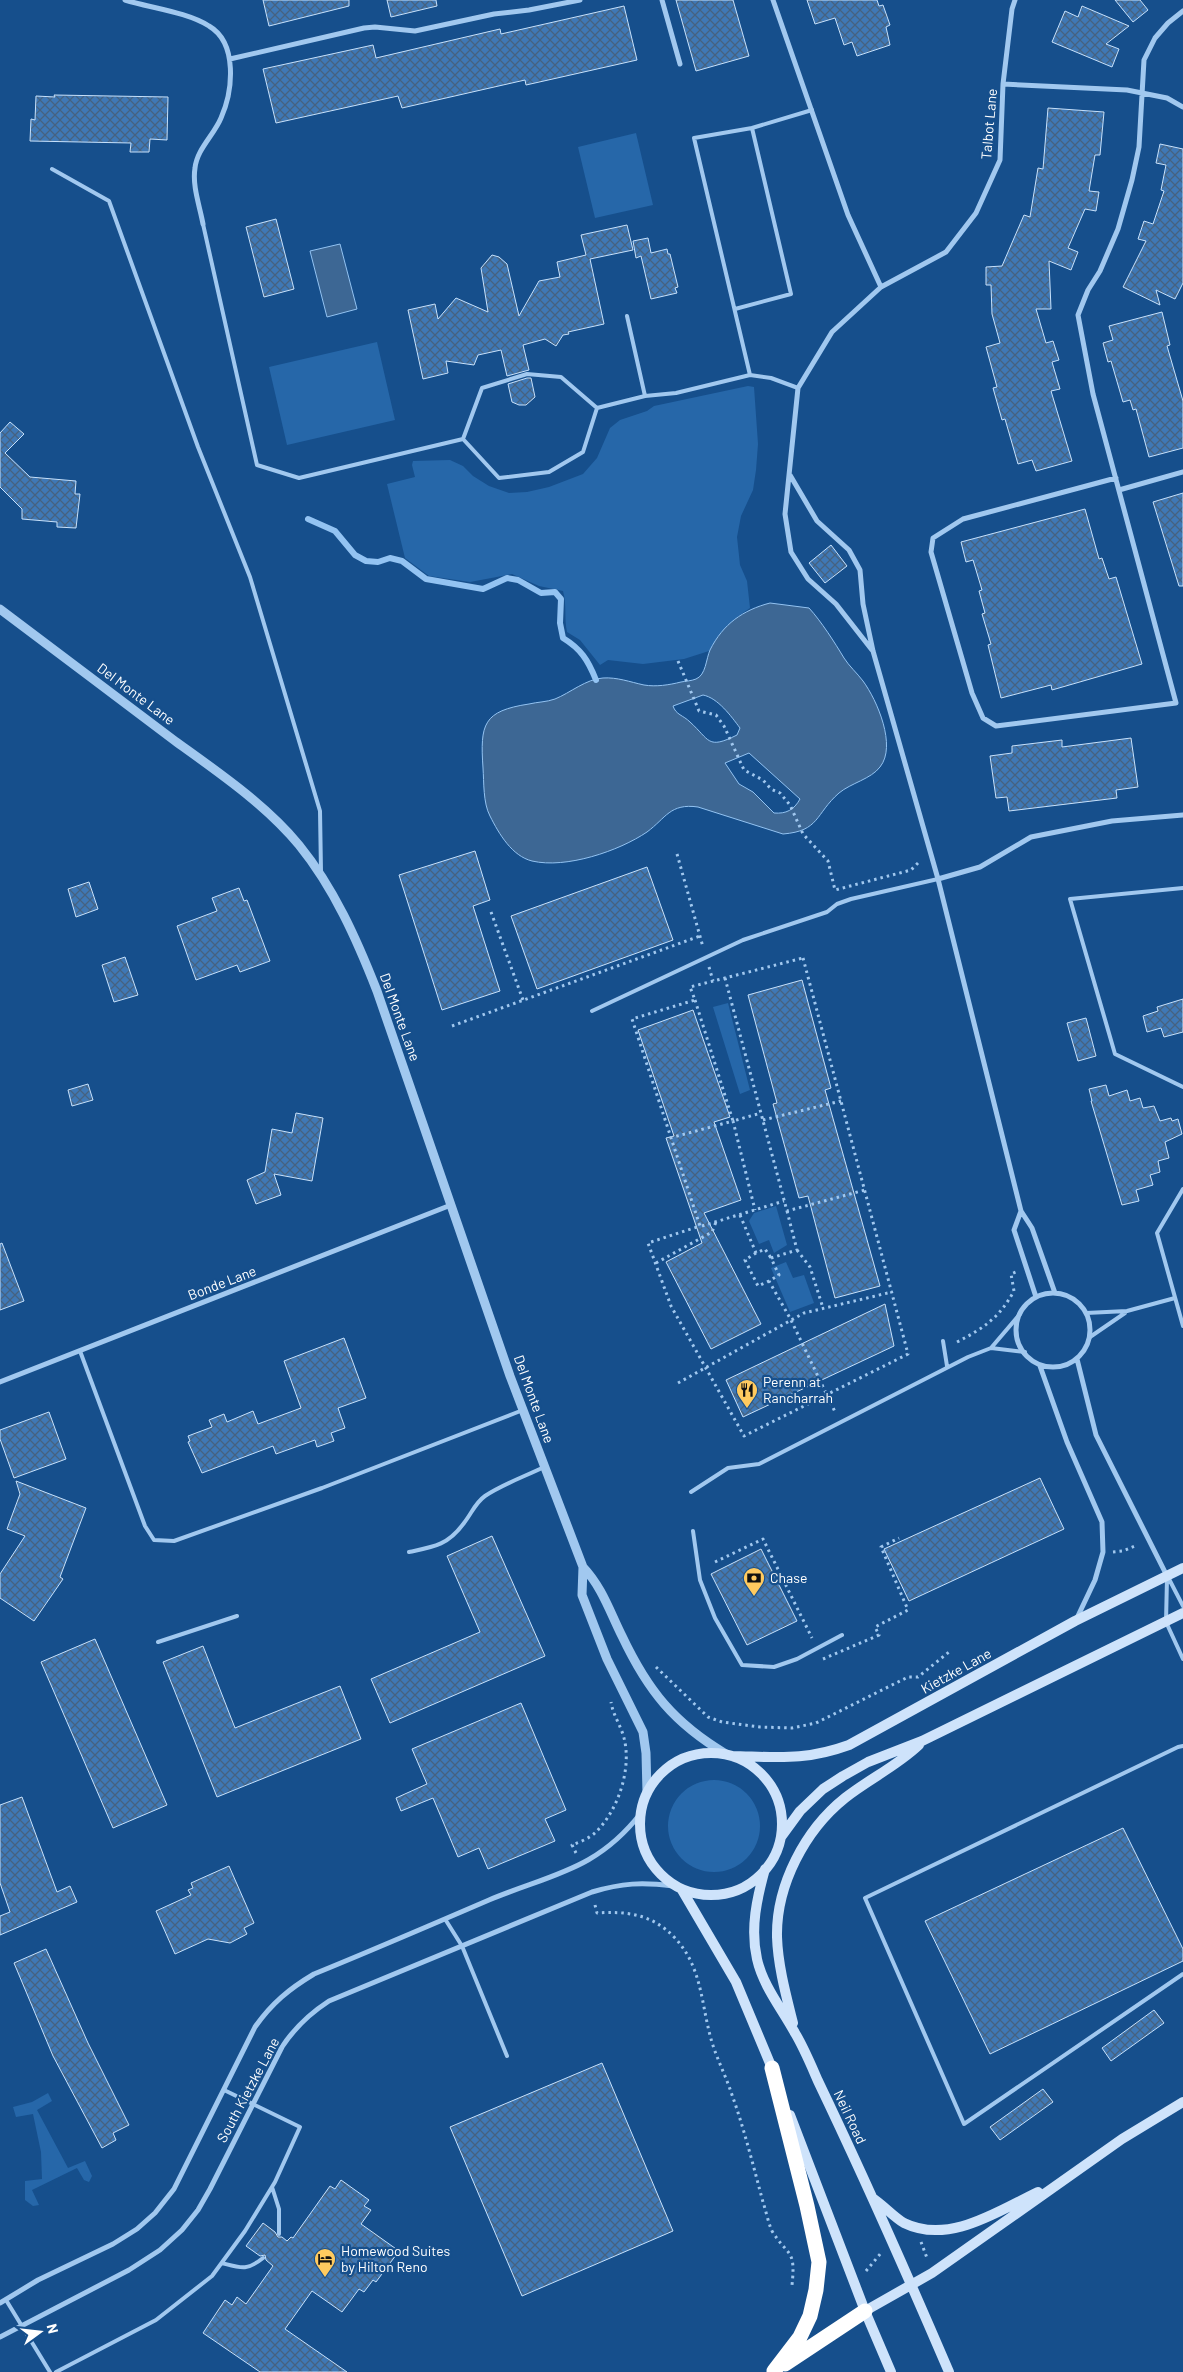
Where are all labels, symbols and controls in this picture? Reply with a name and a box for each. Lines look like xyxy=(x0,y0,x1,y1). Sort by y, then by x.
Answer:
street label: Talbot Lane xyxy=(977,88,1000,160)
street label: Del Monte Lane xyxy=(94,659,178,728)
street label: Del Monte Lane xyxy=(377,970,424,1063)
street label: Bonde Lane xyxy=(185,1262,258,1303)
street label: Del Monte Lane xyxy=(511,1352,558,1445)
place label: Perenn at Rancharrah xyxy=(763,1373,833,1406)
restaurant icon: Perenn at Rancharrah xyxy=(735,1378,759,1409)
bank icon: Chase xyxy=(742,1566,766,1597)
place label: Chase xyxy=(770,1569,807,1586)
street label: Kietzke Lane xyxy=(918,1644,994,1697)
street label: South Kietzke Lane xyxy=(213,2034,282,2145)
street label: Neil Road xyxy=(831,2087,870,2146)
place label: Homewood Suites by Hilton Reno xyxy=(341,2242,451,2275)
hotel icon: Homewood Suites by Hilton Reno xyxy=(313,2247,337,2278)
north arrow xyxy=(15,2307,65,2357)
text: N xyxy=(44,2322,62,2335)

